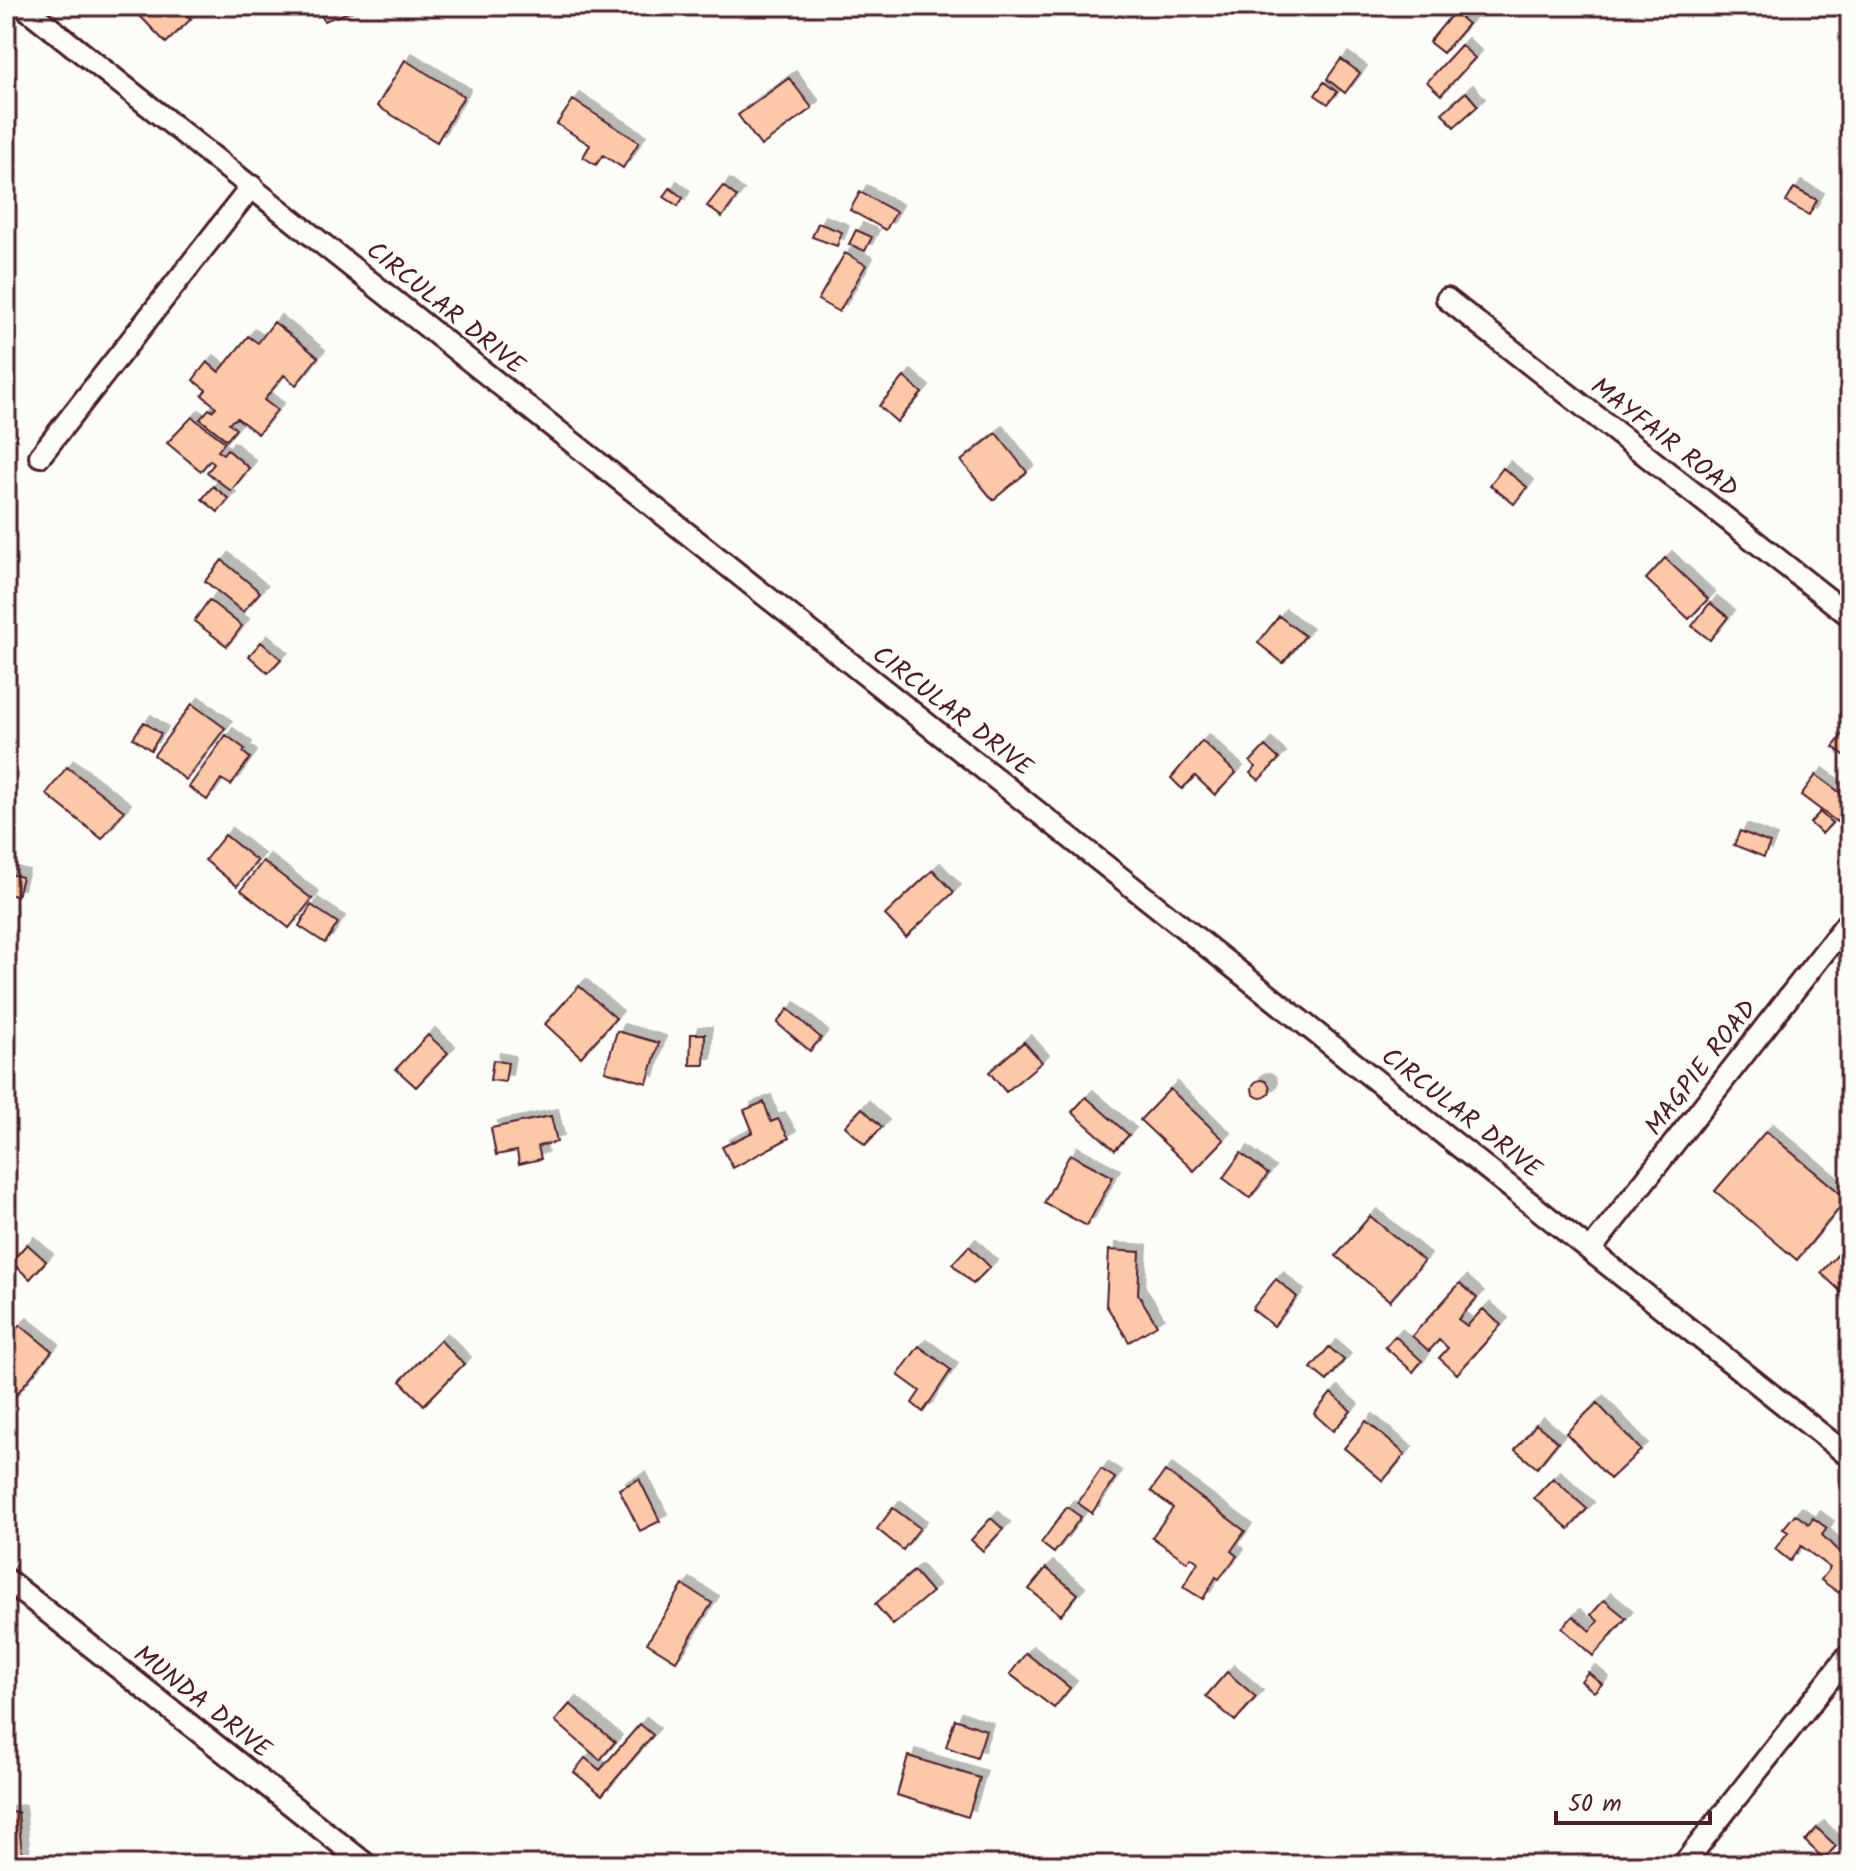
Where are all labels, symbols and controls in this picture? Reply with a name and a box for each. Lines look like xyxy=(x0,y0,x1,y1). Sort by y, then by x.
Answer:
street label: CIRCULAR DRIVE xyxy=(356,231,534,387)
street label: MAYFAIR ROAD xyxy=(1581,367,1747,510)
street label: CIRCULAR DRIVE xyxy=(862,635,1042,789)
street label: MAGPIE ROAD xyxy=(1635,991,1769,1146)
street label: CIRCULAR DRIVE xyxy=(1371,1037,1551,1191)
street label: MUNDA DRIVE xyxy=(124,1635,281,1771)
scale bar xyxy=(1556,1775,1710,1825)
text: 50 m xyxy=(1568,1785,1622,1824)

